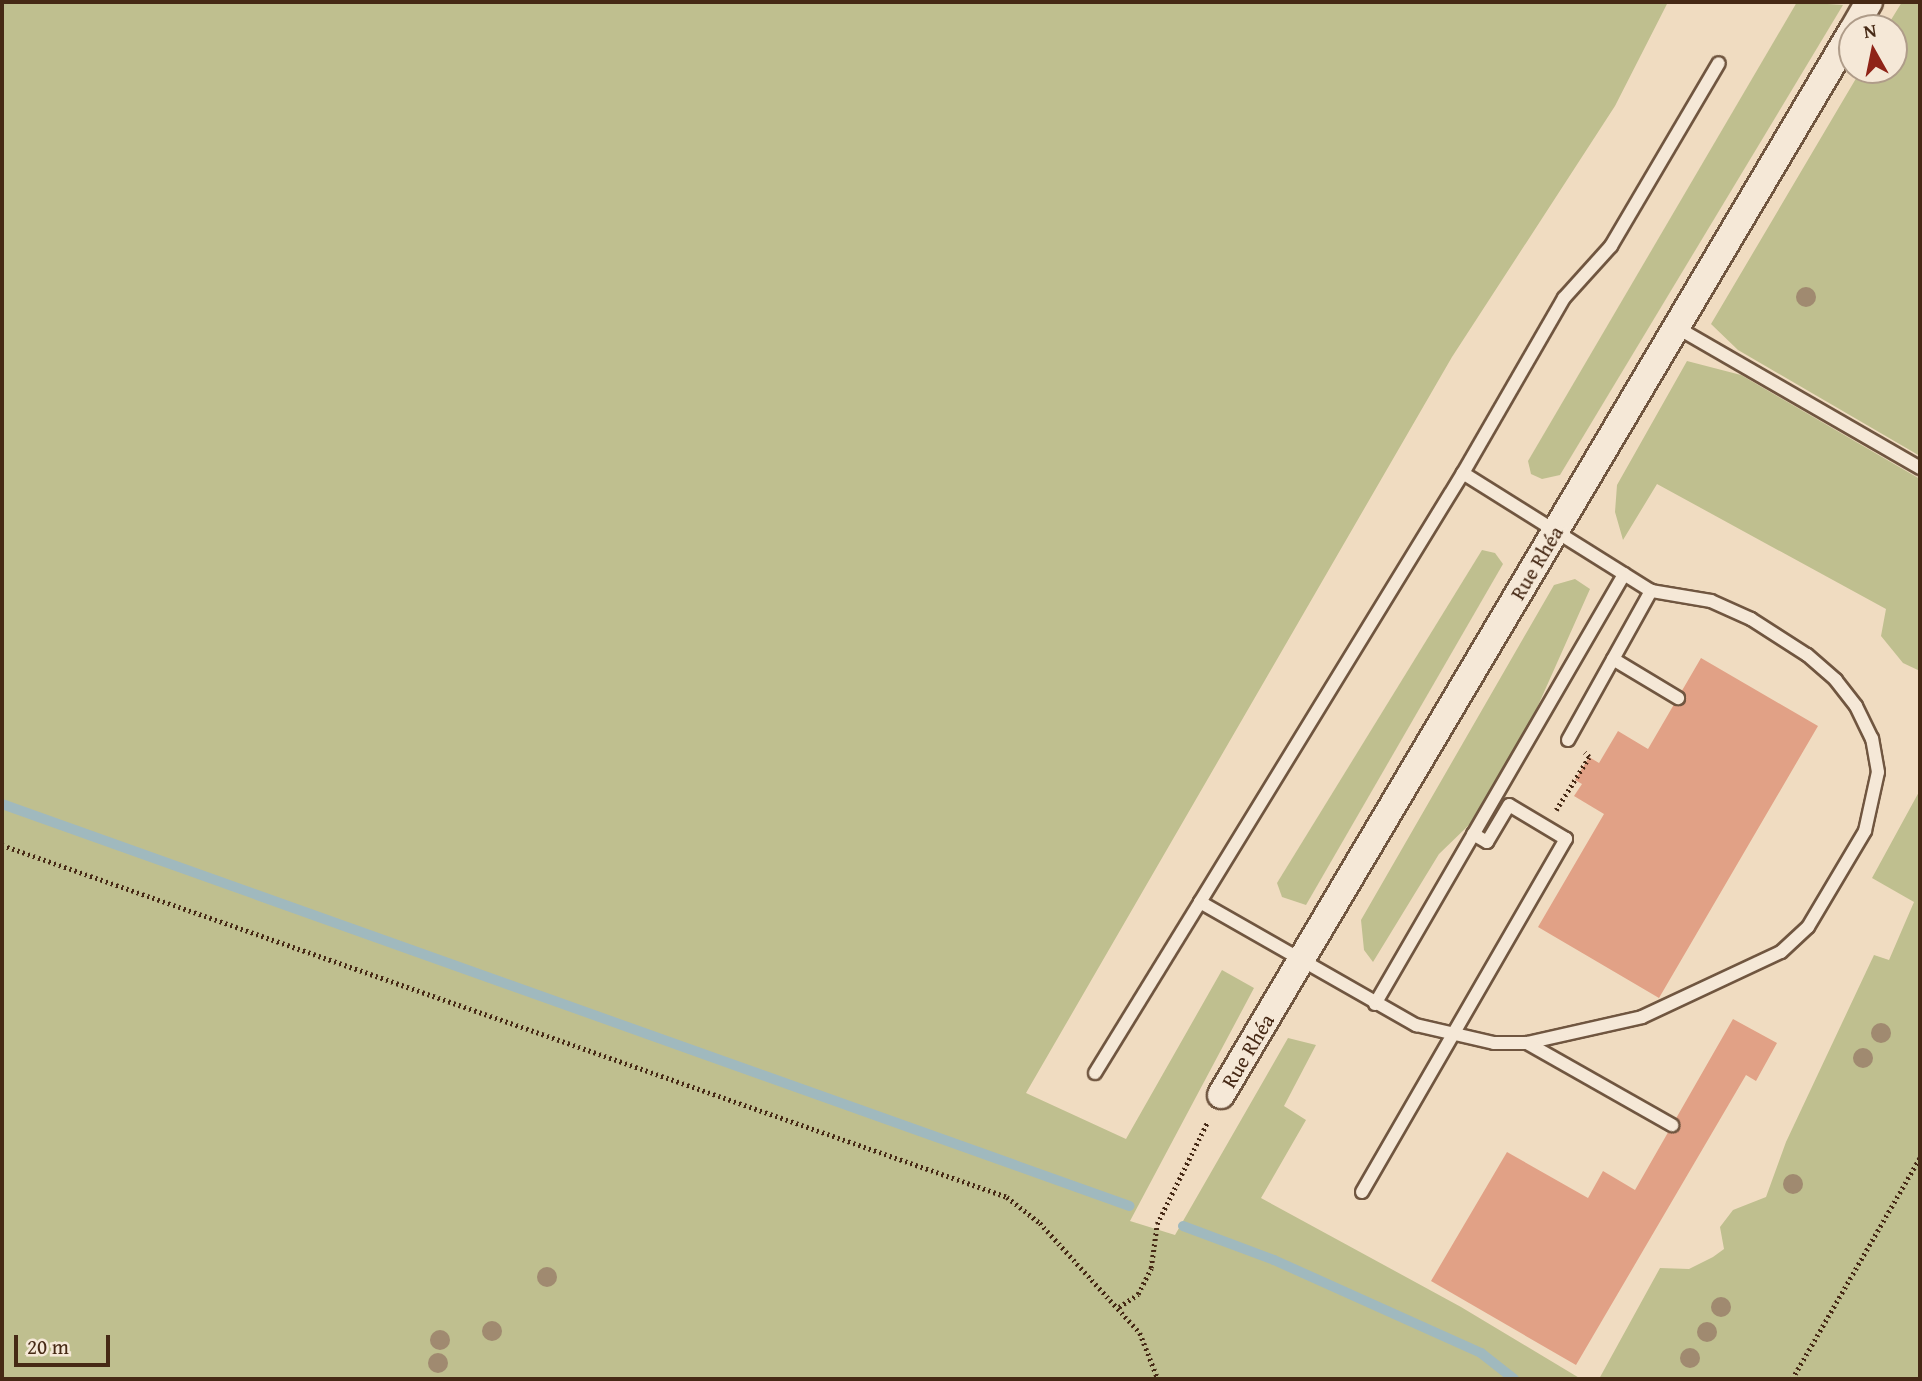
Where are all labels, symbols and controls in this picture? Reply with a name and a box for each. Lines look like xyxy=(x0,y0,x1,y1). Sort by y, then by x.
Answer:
north arrow xyxy=(1838,14,1908,84)
text: N xyxy=(1862,15,1878,45)
street label: Rue Rhéa xyxy=(1505,522,1569,604)
street label: Rue Rhéa xyxy=(1216,1010,1280,1092)
scale bar xyxy=(18,1322,114,1366)
text: 20 m xyxy=(27,1331,69,1362)

